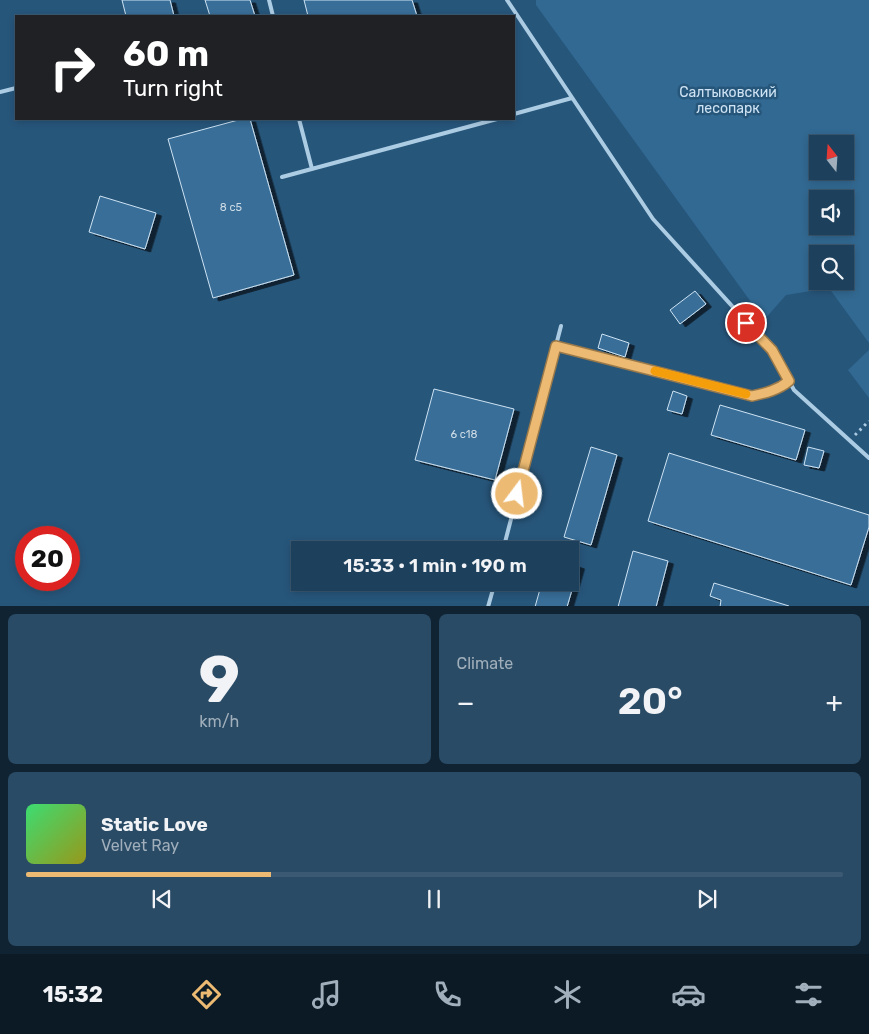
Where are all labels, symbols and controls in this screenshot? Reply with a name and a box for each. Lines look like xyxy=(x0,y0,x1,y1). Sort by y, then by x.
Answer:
text: 60 m xyxy=(123,33,209,75)
icon: right xyxy=(40,35,105,100)
text: Turn right xyxy=(123,75,223,102)
park label: Салтыковский лесопарк xyxy=(679,84,777,117)
north arrow xyxy=(809,135,854,180)
map controls xyxy=(809,135,854,290)
button: sound xyxy=(809,190,854,235)
house number: 8 с5 xyxy=(220,201,243,214)
button: search xyxy=(809,245,854,290)
pin xyxy=(725,302,767,344)
icon: arrive xyxy=(732,309,760,337)
house number: 6 с18 xyxy=(450,428,478,441)
position arrow xyxy=(490,467,542,519)
speed limit sign: 20 xyxy=(15,526,80,591)
text: 15:33 · 1 min · 190 m xyxy=(343,554,527,577)
text: 9 xyxy=(198,641,240,718)
text: Climate xyxy=(457,654,513,673)
text: 20° xyxy=(618,678,683,724)
text: − xyxy=(457,686,475,719)
text: + xyxy=(826,686,843,719)
text: km/h xyxy=(199,712,239,731)
text: Static Love xyxy=(101,813,208,836)
text: Velvet Ray xyxy=(101,836,179,855)
icon: previous xyxy=(148,885,176,913)
icon: pause xyxy=(420,885,448,913)
icon: next xyxy=(693,885,721,913)
icon: directions xyxy=(189,977,224,1012)
icon: music xyxy=(309,977,344,1012)
icon: phone xyxy=(430,977,465,1012)
icon: climate xyxy=(550,977,585,1012)
icon: car xyxy=(671,977,706,1012)
icon: filters xyxy=(791,977,826,1012)
text: 15:32 xyxy=(43,981,103,1008)

